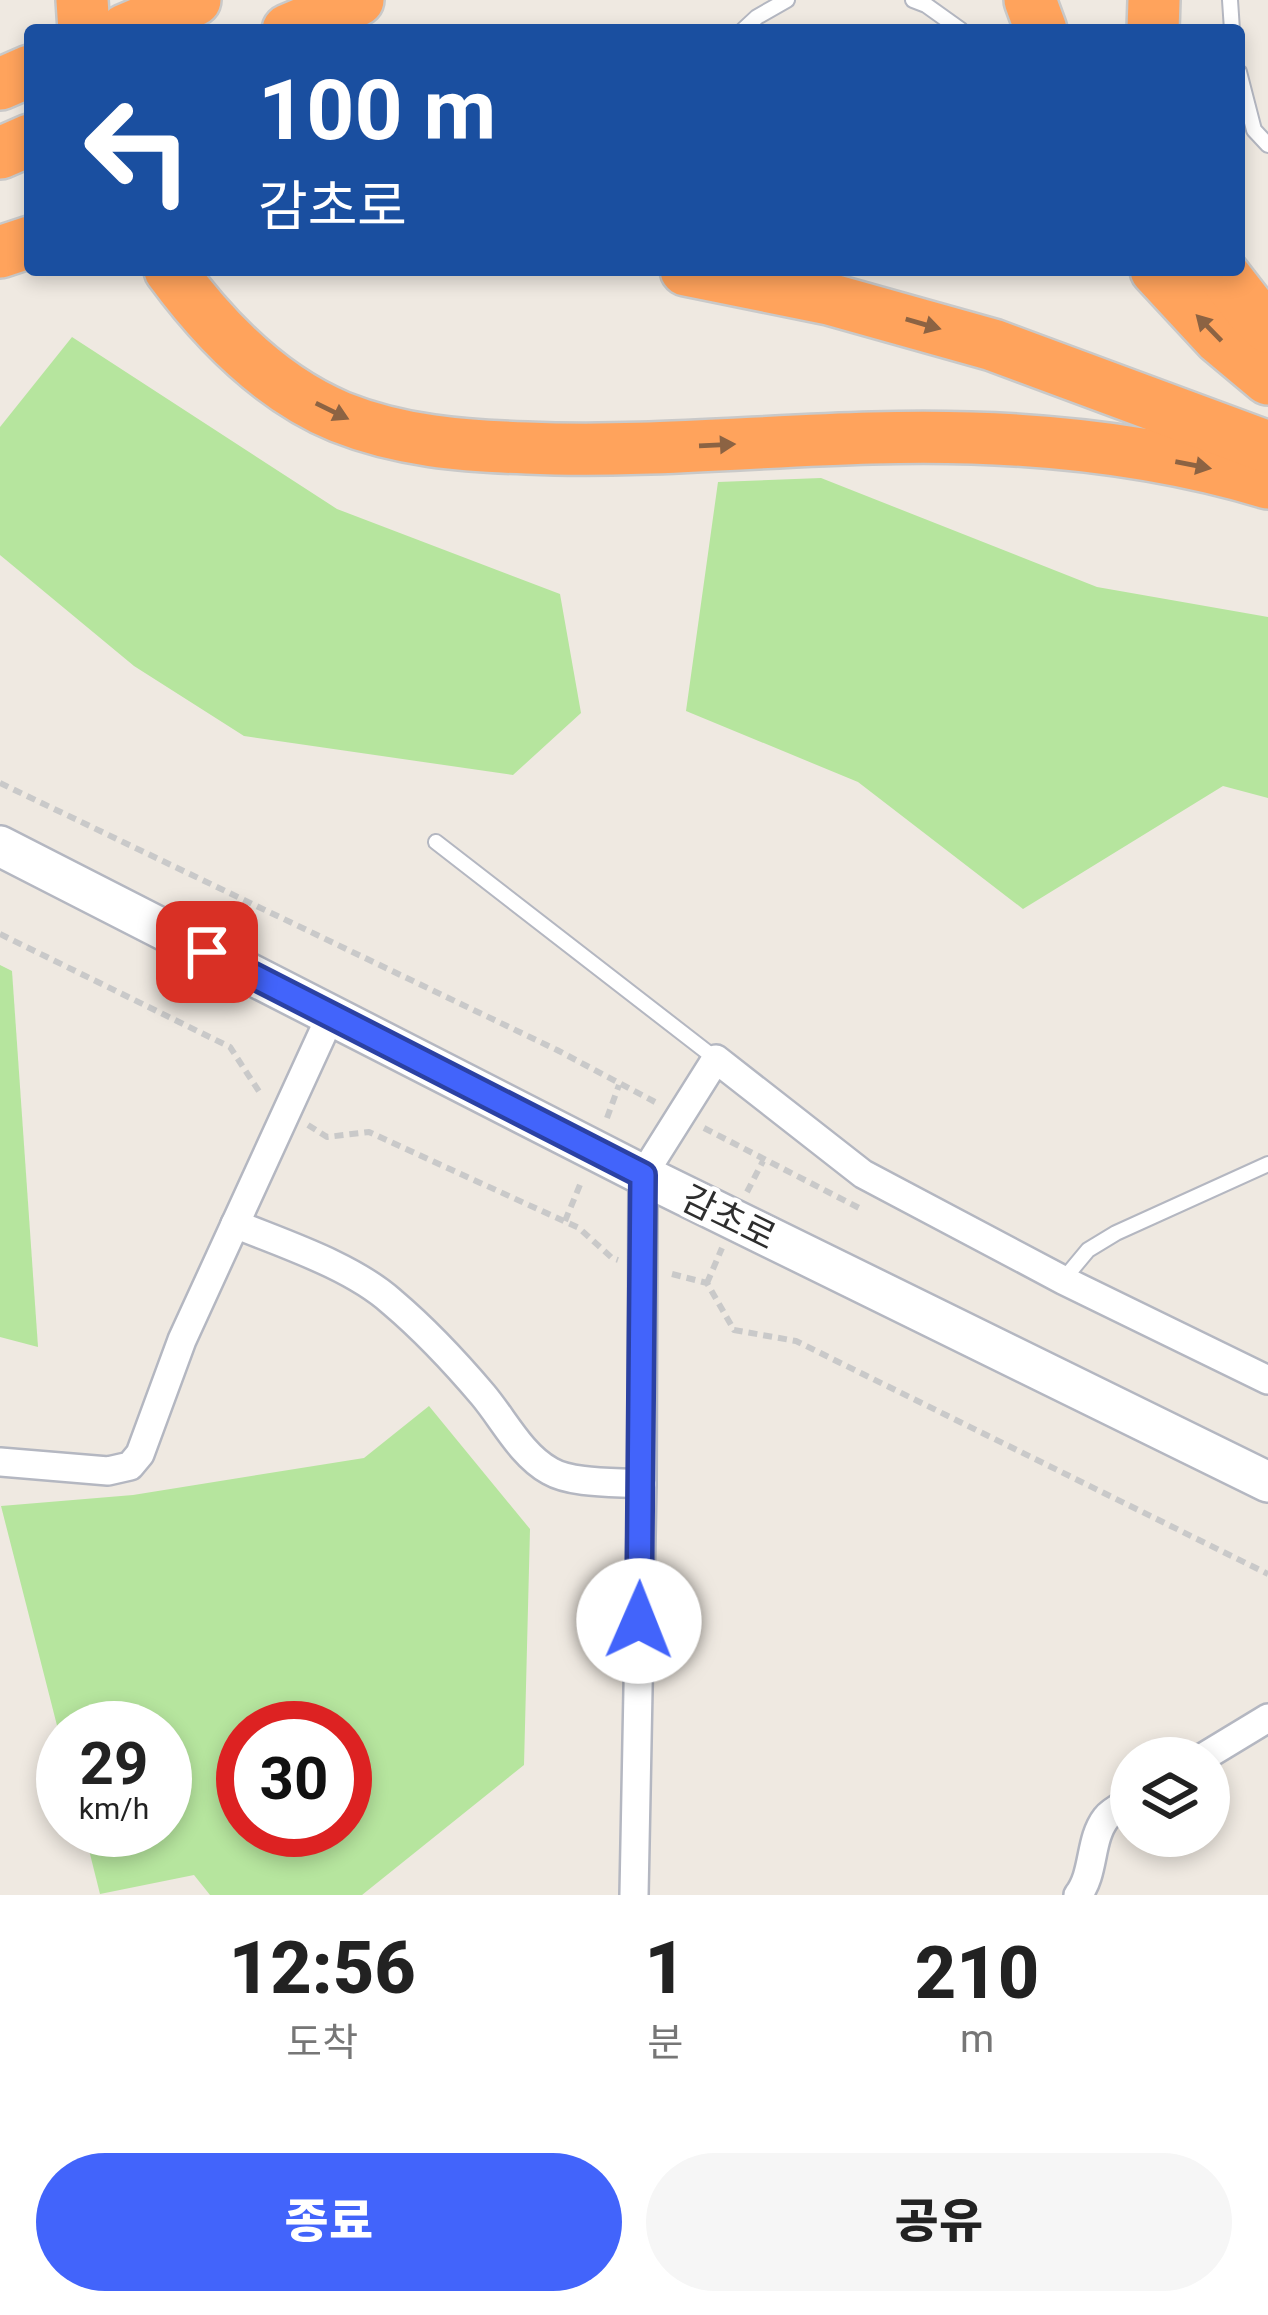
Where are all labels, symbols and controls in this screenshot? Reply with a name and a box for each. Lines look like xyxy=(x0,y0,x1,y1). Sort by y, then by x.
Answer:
text: 100 m xyxy=(258,61,496,160)
icon: left xyxy=(60,72,216,228)
text: 감초로 xyxy=(258,175,407,238)
one-way arrow xyxy=(1196,314,1224,343)
one-way arrow xyxy=(905,316,941,334)
one-way arrow xyxy=(315,401,350,421)
one-way arrow xyxy=(699,436,736,455)
one-way arrow xyxy=(1175,456,1213,475)
pin xyxy=(156,901,258,1003)
icon: arrive xyxy=(174,919,240,985)
street label: 감초로 xyxy=(675,1177,782,1259)
position arrow xyxy=(576,1558,702,1684)
speed limit sign: 30 xyxy=(216,1701,372,1857)
text: 29 xyxy=(80,1728,148,1799)
map controls xyxy=(1110,1737,1230,1857)
button: layers xyxy=(1110,1737,1230,1857)
text: km/h xyxy=(79,1791,149,1826)
text: 12:56 xyxy=(229,1926,416,2011)
text: 1 xyxy=(644,1926,686,2011)
text: 210 xyxy=(915,1931,1039,2016)
text: m xyxy=(960,2016,994,2062)
text: 도착 xyxy=(286,2020,358,2066)
text: 분 xyxy=(647,2020,683,2066)
button: 종료 xyxy=(36,2153,622,2291)
button: 공유 xyxy=(646,2153,1232,2291)

